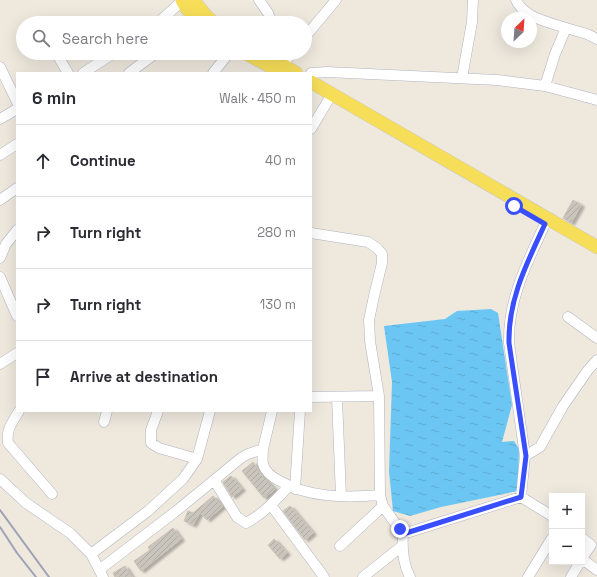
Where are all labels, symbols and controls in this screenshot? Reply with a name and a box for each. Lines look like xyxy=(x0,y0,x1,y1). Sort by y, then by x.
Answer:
north arrow xyxy=(501,12,537,48)
search box xyxy=(16,16,312,60)
icon: search xyxy=(30,27,52,49)
text: Search here xyxy=(62,29,148,48)
text: 6 min xyxy=(32,87,76,109)
text: Walk · 450 m xyxy=(219,90,296,107)
icon: ahead xyxy=(32,150,54,172)
text: Continue xyxy=(70,151,136,170)
text: 40 m xyxy=(265,152,296,169)
route start xyxy=(505,197,523,215)
icon: right xyxy=(32,222,54,244)
text: Turn right xyxy=(70,223,141,242)
text: 280 m xyxy=(257,224,296,241)
icon: right xyxy=(32,294,54,316)
text: Turn right xyxy=(70,295,141,314)
text: 130 m xyxy=(260,296,296,313)
icon: arrive xyxy=(32,366,54,388)
text: Arrive at destination xyxy=(70,367,218,386)
map controls xyxy=(549,493,585,565)
button: + xyxy=(549,493,585,529)
route end xyxy=(391,520,409,538)
button: − xyxy=(549,529,585,565)

